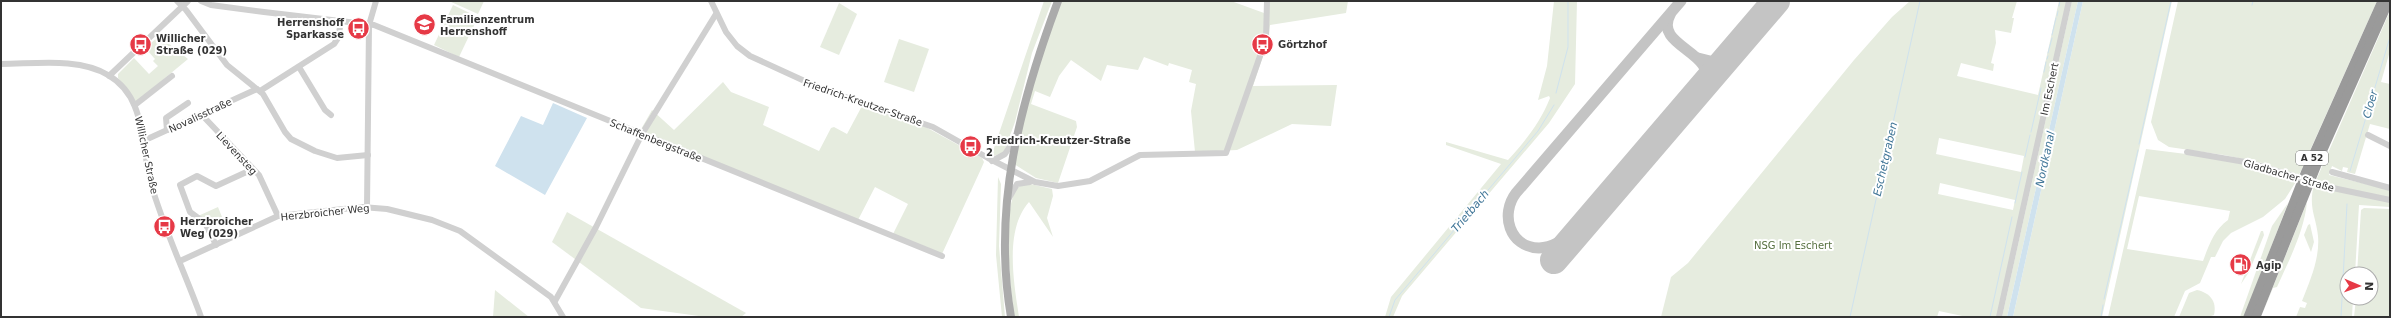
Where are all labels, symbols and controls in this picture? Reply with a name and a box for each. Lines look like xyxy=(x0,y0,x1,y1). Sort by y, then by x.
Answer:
school or university icon: Familienzentrum Herrenshoff xyxy=(412,12,438,38)
place label: Familienzentrum Herrenshoff xyxy=(440,14,535,37)
bus stop icon: Herrenshoff Sparkasse xyxy=(346,15,372,41)
place label: Herrenshoff Sparkasse xyxy=(277,17,345,40)
bus stop icon: Willicher Straße (029) xyxy=(127,31,153,57)
bus stop icon: Görtzhof xyxy=(1250,31,1276,57)
place label: Willicher Straße (029) xyxy=(156,33,227,56)
place label: Görtzhof xyxy=(1278,39,1328,50)
street label: Im Eschert xyxy=(2039,62,2060,116)
street label: Friedrich-Kreutzer-Straße xyxy=(802,77,924,128)
water label: Cloer xyxy=(2360,87,2381,120)
street label: Novalisstraße xyxy=(167,96,233,135)
street label: Willicher Straße xyxy=(133,115,160,195)
street label: Schaffenbergstraße xyxy=(608,117,703,164)
water label: Eschetgraben xyxy=(1871,121,1900,197)
street label: Lievensteg xyxy=(214,130,259,177)
water label: Nordkanal xyxy=(2033,130,2058,188)
bus stop icon: Friedrich-Kreutzer-Straße 2 xyxy=(957,133,983,159)
place label: Friedrich-Kreutzer-Straße 2 xyxy=(986,135,1131,158)
road number: A 52 xyxy=(2296,151,2328,165)
street label: Gladbacher Straße xyxy=(2242,157,2335,194)
water label: Trietbach xyxy=(1449,187,1492,235)
street label: Herzbroicher Weg xyxy=(280,202,370,223)
bus stop icon: Herzbroicher Weg (029) xyxy=(151,214,177,240)
place label: Herzbroicher Weg (029) xyxy=(180,216,253,239)
park label: NSG Im Eschert xyxy=(1754,240,1832,251)
fuel station icon: Agip xyxy=(2228,252,2254,278)
place label: Agip xyxy=(2256,260,2281,271)
north arrow xyxy=(2339,266,2379,306)
text: N xyxy=(2362,281,2375,291)

